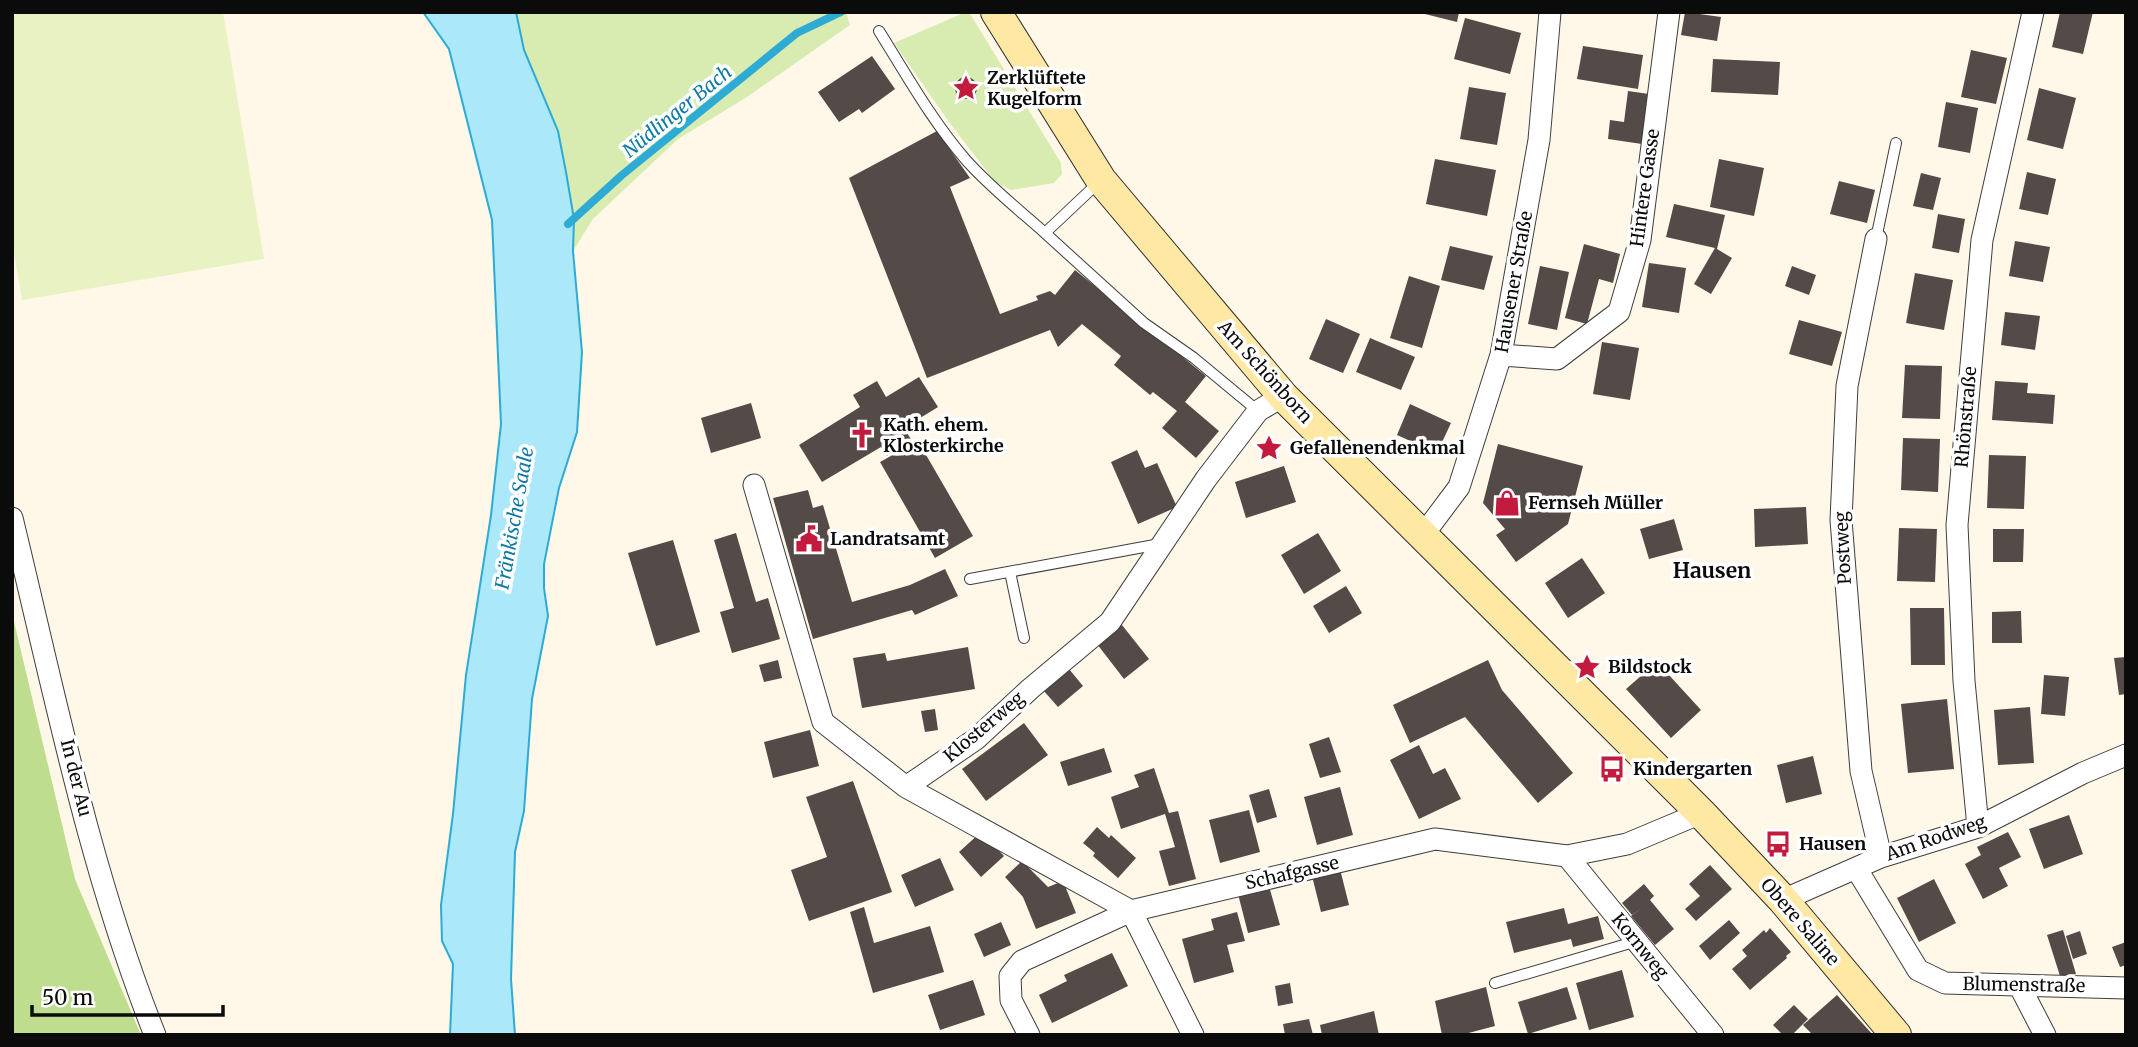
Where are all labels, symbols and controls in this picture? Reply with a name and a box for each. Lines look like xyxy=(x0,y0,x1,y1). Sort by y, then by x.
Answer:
water label: Nüdlinger Bach xyxy=(618,60,736,162)
place label: Zerklüftete Kugelform xyxy=(987,66,1086,110)
place icon: Zerklüftete Kugelform xyxy=(951,73,981,103)
street label: Hintere Gasse xyxy=(1625,127,1664,248)
street label: Hausener Straße xyxy=(1490,209,1537,355)
street label: Am Schönborn xyxy=(1213,315,1318,428)
street label: Rhönstraße xyxy=(1950,365,1981,469)
place label: Kath. ehem. Klosterkirche xyxy=(883,413,1004,457)
church icon: Kath. ehem. Klosterkirche xyxy=(847,420,877,450)
place icon: Gefallenendenkmal xyxy=(1254,433,1284,463)
place label: Gefallenendenkmal xyxy=(1290,436,1465,459)
water label: Fränkische Saale xyxy=(489,445,538,592)
shop icon: Fernseh Müller xyxy=(1492,488,1522,518)
place label: Fernseh Müller xyxy=(1528,491,1663,514)
street label: Postweg xyxy=(1829,511,1856,585)
public building icon: Landratsamt xyxy=(794,524,824,554)
place label: Landratsamt xyxy=(830,527,946,550)
district label: Hausen xyxy=(1673,557,1751,584)
place icon: Bildstock xyxy=(1572,652,1602,682)
place label: Bildstock xyxy=(1608,655,1692,678)
street label: Klosterweg xyxy=(939,686,1029,767)
street label: In der Au xyxy=(56,737,97,819)
bus stop icon: Kindergarten xyxy=(1597,754,1627,784)
place label: Kindergarten xyxy=(1633,757,1752,780)
street label: Am Rodweg xyxy=(1882,810,1989,866)
bus stop icon: Hausen xyxy=(1763,829,1793,859)
place label: Hausen xyxy=(1799,832,1866,855)
street label: Schafgasse xyxy=(1243,851,1341,894)
street label: Obere Saline xyxy=(1756,873,1845,970)
street label: Kornweg xyxy=(1607,908,1674,983)
street label: Blumenstraße xyxy=(1963,972,2085,997)
scale bar xyxy=(32,974,222,1018)
text: 50 m xyxy=(42,984,93,1011)

